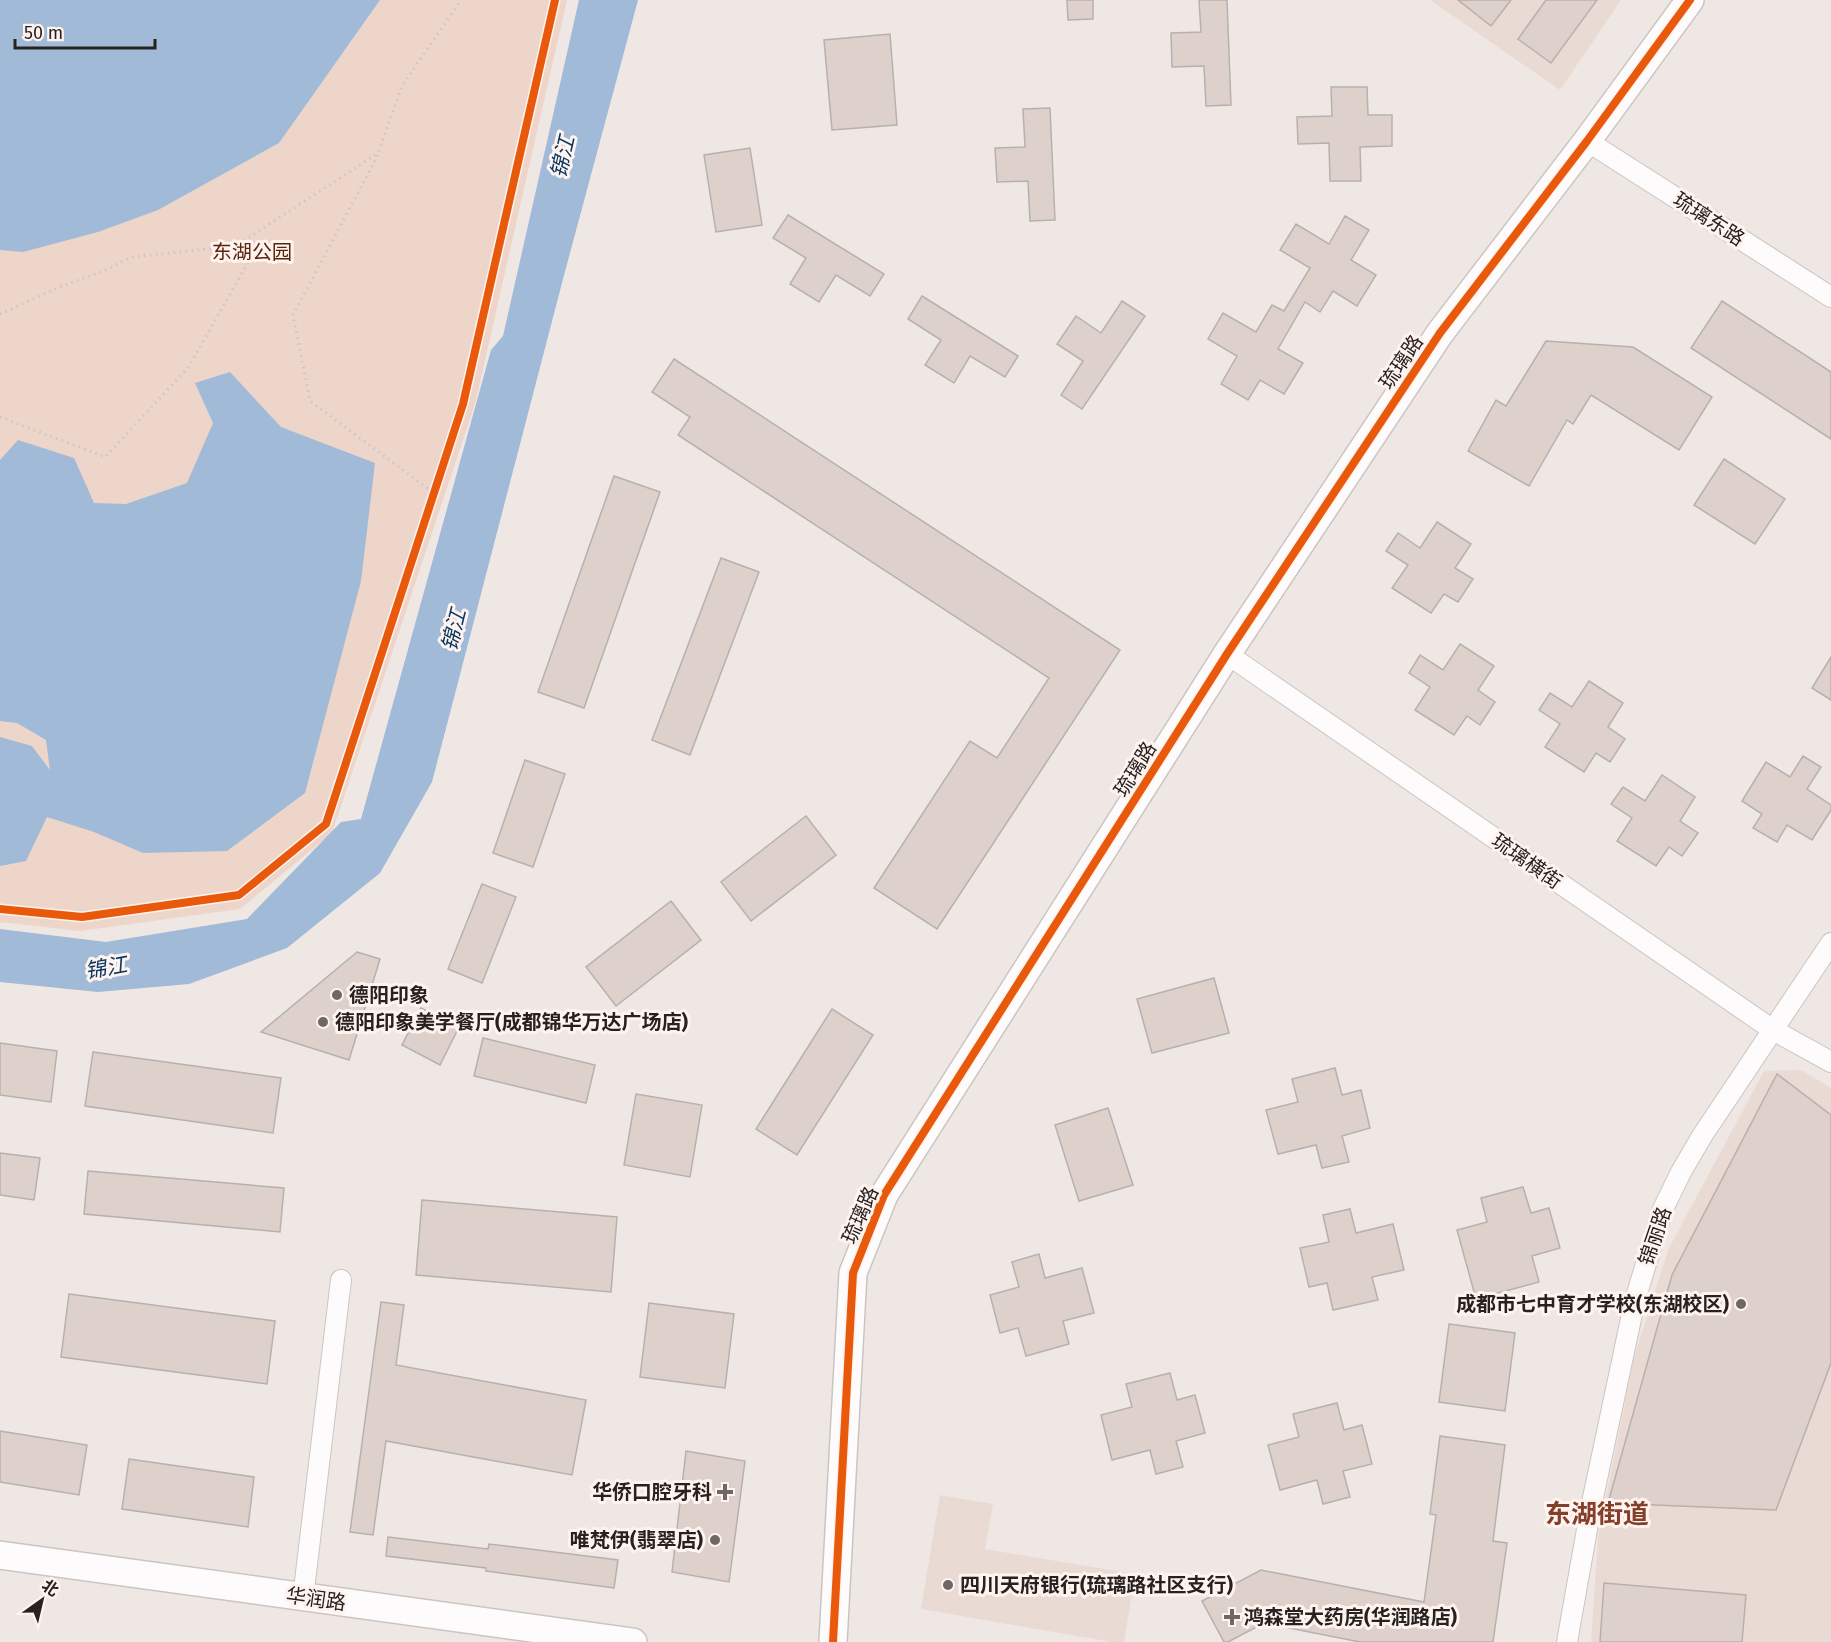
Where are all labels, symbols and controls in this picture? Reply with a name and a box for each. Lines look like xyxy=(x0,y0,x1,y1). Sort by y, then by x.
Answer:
scale bar xyxy=(15,12,154,50)
text: 50 m xyxy=(24,22,63,44)
water label: 锦江 xyxy=(546,132,581,180)
street label: 琉璃东路 xyxy=(1669,187,1749,251)
park label: 东湖公园 xyxy=(212,240,292,264)
street label: 琉璃路 xyxy=(1374,330,1428,394)
water label: 锦江 xyxy=(436,605,472,654)
street label: 琉璃路 xyxy=(1109,737,1161,801)
street label: 琉璃横街 xyxy=(1487,828,1567,894)
water label: 锦江 xyxy=(83,951,131,984)
place label: 德阳印象 xyxy=(349,983,429,1007)
marker: 德阳印象 xyxy=(330,988,344,1002)
place label: 德阳印象美学餐厅(成都锦华万达广场店) xyxy=(335,1010,688,1034)
marker: 德阳印象美学餐厅(成都锦华万达广场店) xyxy=(316,1015,330,1029)
street label: 琉璃路 xyxy=(837,1183,883,1247)
street label: 锦丽路 xyxy=(1634,1204,1676,1268)
place label: 成都市七中育才学校(东湖校区) xyxy=(1456,1292,1729,1316)
marker: 成都市七中育才学校(东湖校区) xyxy=(1734,1297,1748,1311)
place label: 华侨口腔牙科 xyxy=(592,1480,712,1504)
marker: 华侨口腔牙科 xyxy=(716,1483,734,1501)
district label: 东湖街道 xyxy=(1545,1499,1649,1530)
place label: 唯梵伊(翡翠店) xyxy=(570,1528,703,1552)
marker: 唯梵伊(翡翠店) xyxy=(708,1533,722,1547)
north arrow xyxy=(12,1570,72,1630)
place label: 四川天府银行(琉璃路社区支行) xyxy=(960,1573,1233,1597)
text: 北 xyxy=(38,1576,62,1600)
marker: 四川天府银行(琉璃路社区支行) xyxy=(941,1578,955,1592)
street label: 华润路 xyxy=(285,1583,347,1615)
place label: 鸿森堂大药房(华润路店) xyxy=(1244,1605,1457,1629)
marker: 鸿森堂大药房(华润路店) xyxy=(1225,1610,1239,1624)

